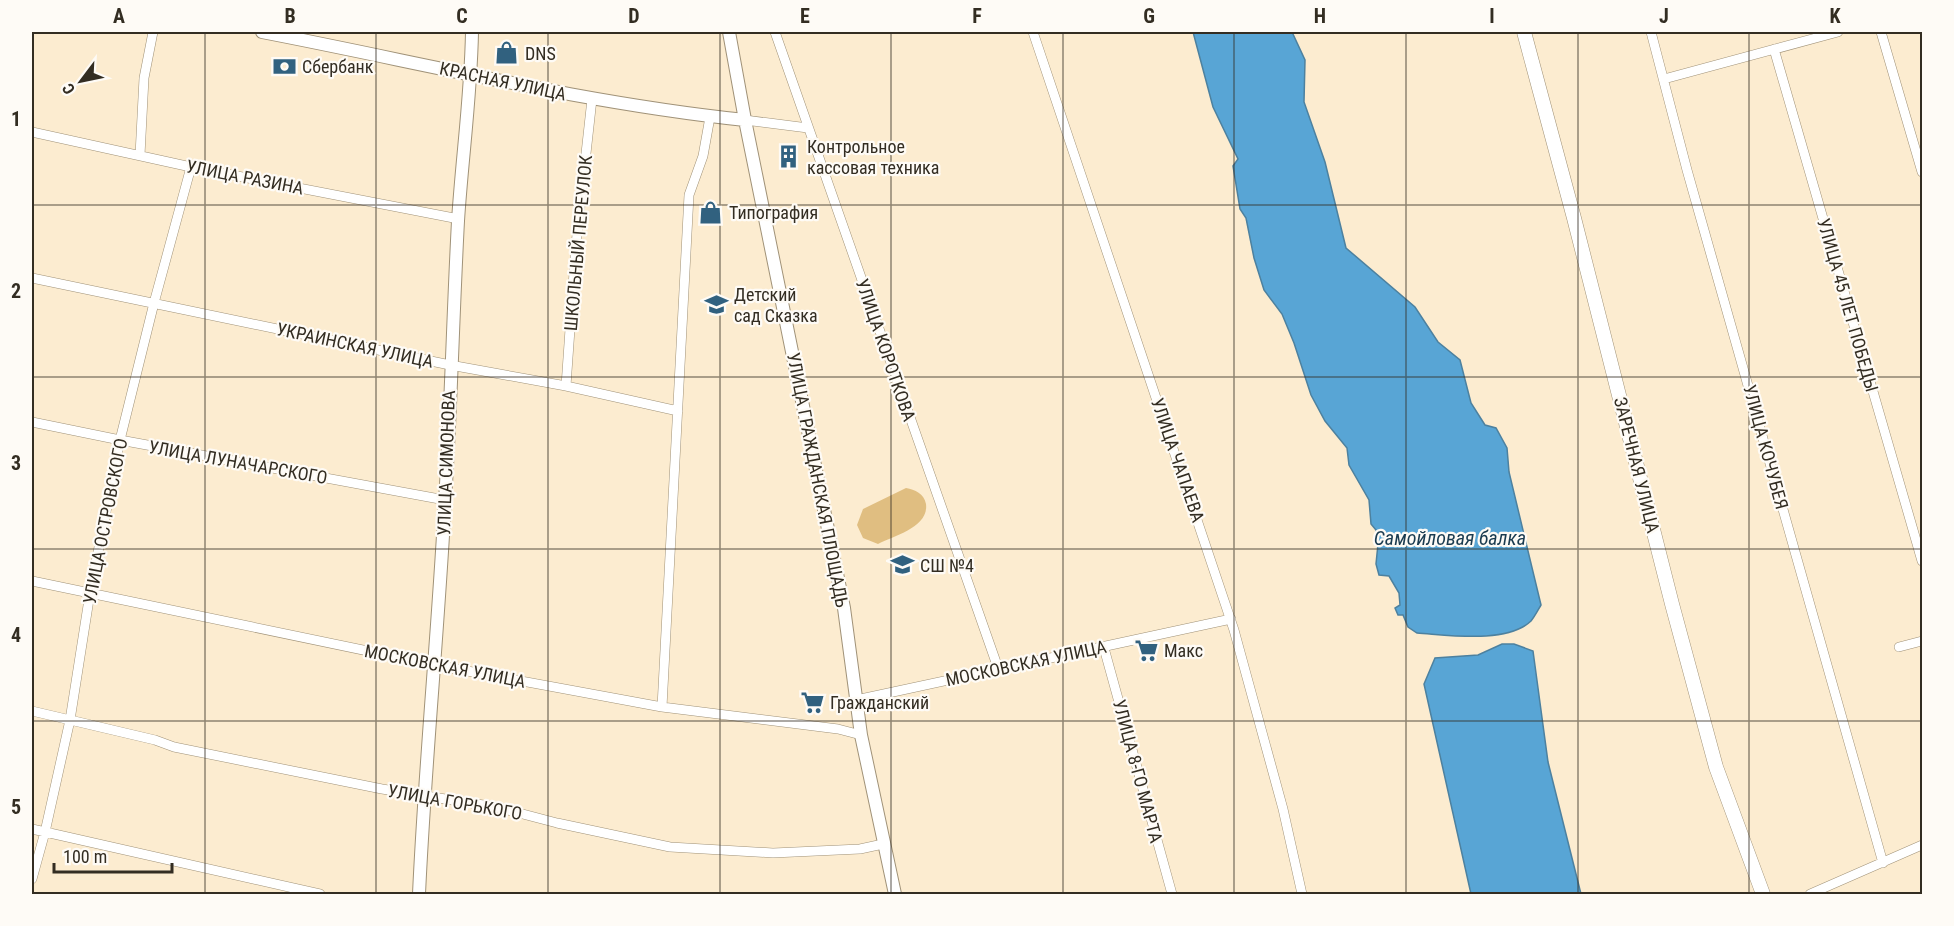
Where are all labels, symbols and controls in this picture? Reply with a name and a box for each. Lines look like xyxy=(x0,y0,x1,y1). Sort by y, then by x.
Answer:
text: A xyxy=(113,4,125,28)
text: B xyxy=(284,4,296,28)
text: C xyxy=(456,4,468,28)
text: D xyxy=(628,4,640,28)
text: E xyxy=(800,4,810,28)
text: F xyxy=(972,4,982,28)
text: G xyxy=(1143,4,1155,28)
text: H xyxy=(1314,4,1326,28)
text: I xyxy=(1489,4,1495,28)
text: J xyxy=(1659,4,1669,28)
text: K xyxy=(1829,4,1841,28)
shop icon: DNS xyxy=(494,40,520,66)
place label: DNS xyxy=(525,43,556,64)
north arrow xyxy=(51,51,111,111)
bank icon: Сбербанк xyxy=(271,53,297,79)
place label: Сбербанк xyxy=(302,56,374,77)
street label: КРАСНАЯ УЛИЦА xyxy=(438,57,569,105)
text: С xyxy=(58,80,79,98)
text: 1 xyxy=(11,107,21,131)
place label: Контрольное кассовая техника xyxy=(807,136,939,178)
building icon: Контрольное кассовая техника xyxy=(776,143,802,169)
street label: ШКОЛЬНЫЙ ПЕРЕУЛОК xyxy=(560,154,596,332)
street label: УЛИЦА РАЗИНА xyxy=(185,155,306,199)
shop icon: Типография xyxy=(698,199,724,225)
place label: Типография xyxy=(729,202,818,223)
street label: УЛИЦА 45 ЛЕТ ПОБЕДЫ xyxy=(1813,216,1883,394)
street label: УЛИЦА КОРОТКОВА xyxy=(852,276,920,425)
text: 2 xyxy=(11,279,21,303)
place label: Детский сад Сказка xyxy=(734,284,818,326)
school or university icon: Детский сад Сказка xyxy=(703,291,729,317)
street label: УКРАИНСКАЯ УЛИЦА xyxy=(275,318,436,372)
street label: УЛИЦА ГРАЖДАНСКАЯ ПЛОЩАДЬ xyxy=(783,351,853,609)
street label: УЛИЦА КОЧУБЕЯ xyxy=(1739,382,1793,512)
street label: УЛИЦА СИМОНОВА xyxy=(433,389,459,536)
street label: УЛИЦА ЧАПАЕВА xyxy=(1147,395,1209,525)
street label: ЗАРЕЧНАЯ УЛИЦА xyxy=(1610,395,1664,536)
street label: УЛИЦА ОСТРОВСКОГО xyxy=(79,436,131,606)
street label: УЛИЦА ЛУНАЧАРСКОГО xyxy=(147,436,329,488)
text: 3 xyxy=(11,451,21,475)
water label: Самойловая балка xyxy=(1374,526,1526,550)
school or university icon: СШ №4 xyxy=(889,552,915,578)
place label: СШ №4 xyxy=(920,555,974,576)
text: 4 xyxy=(11,623,21,647)
street label: МОСКОВСКАЯ УЛИЦА xyxy=(944,636,1109,690)
supermarket icon: Макс xyxy=(1133,637,1159,663)
street label: МОСКОВСКАЯ УЛИЦА xyxy=(363,640,528,692)
place label: Макс xyxy=(1164,640,1203,661)
supermarket icon: Гражданский xyxy=(799,689,825,715)
place label: Гражданский xyxy=(830,692,929,713)
street label: УЛИЦА 8-ГО МАРТА xyxy=(1109,697,1167,846)
street label: УЛИЦА ГОРЬКОГО xyxy=(386,780,524,824)
text: 5 xyxy=(11,795,21,819)
scale bar xyxy=(54,836,172,874)
text: 100 m xyxy=(63,846,107,867)

